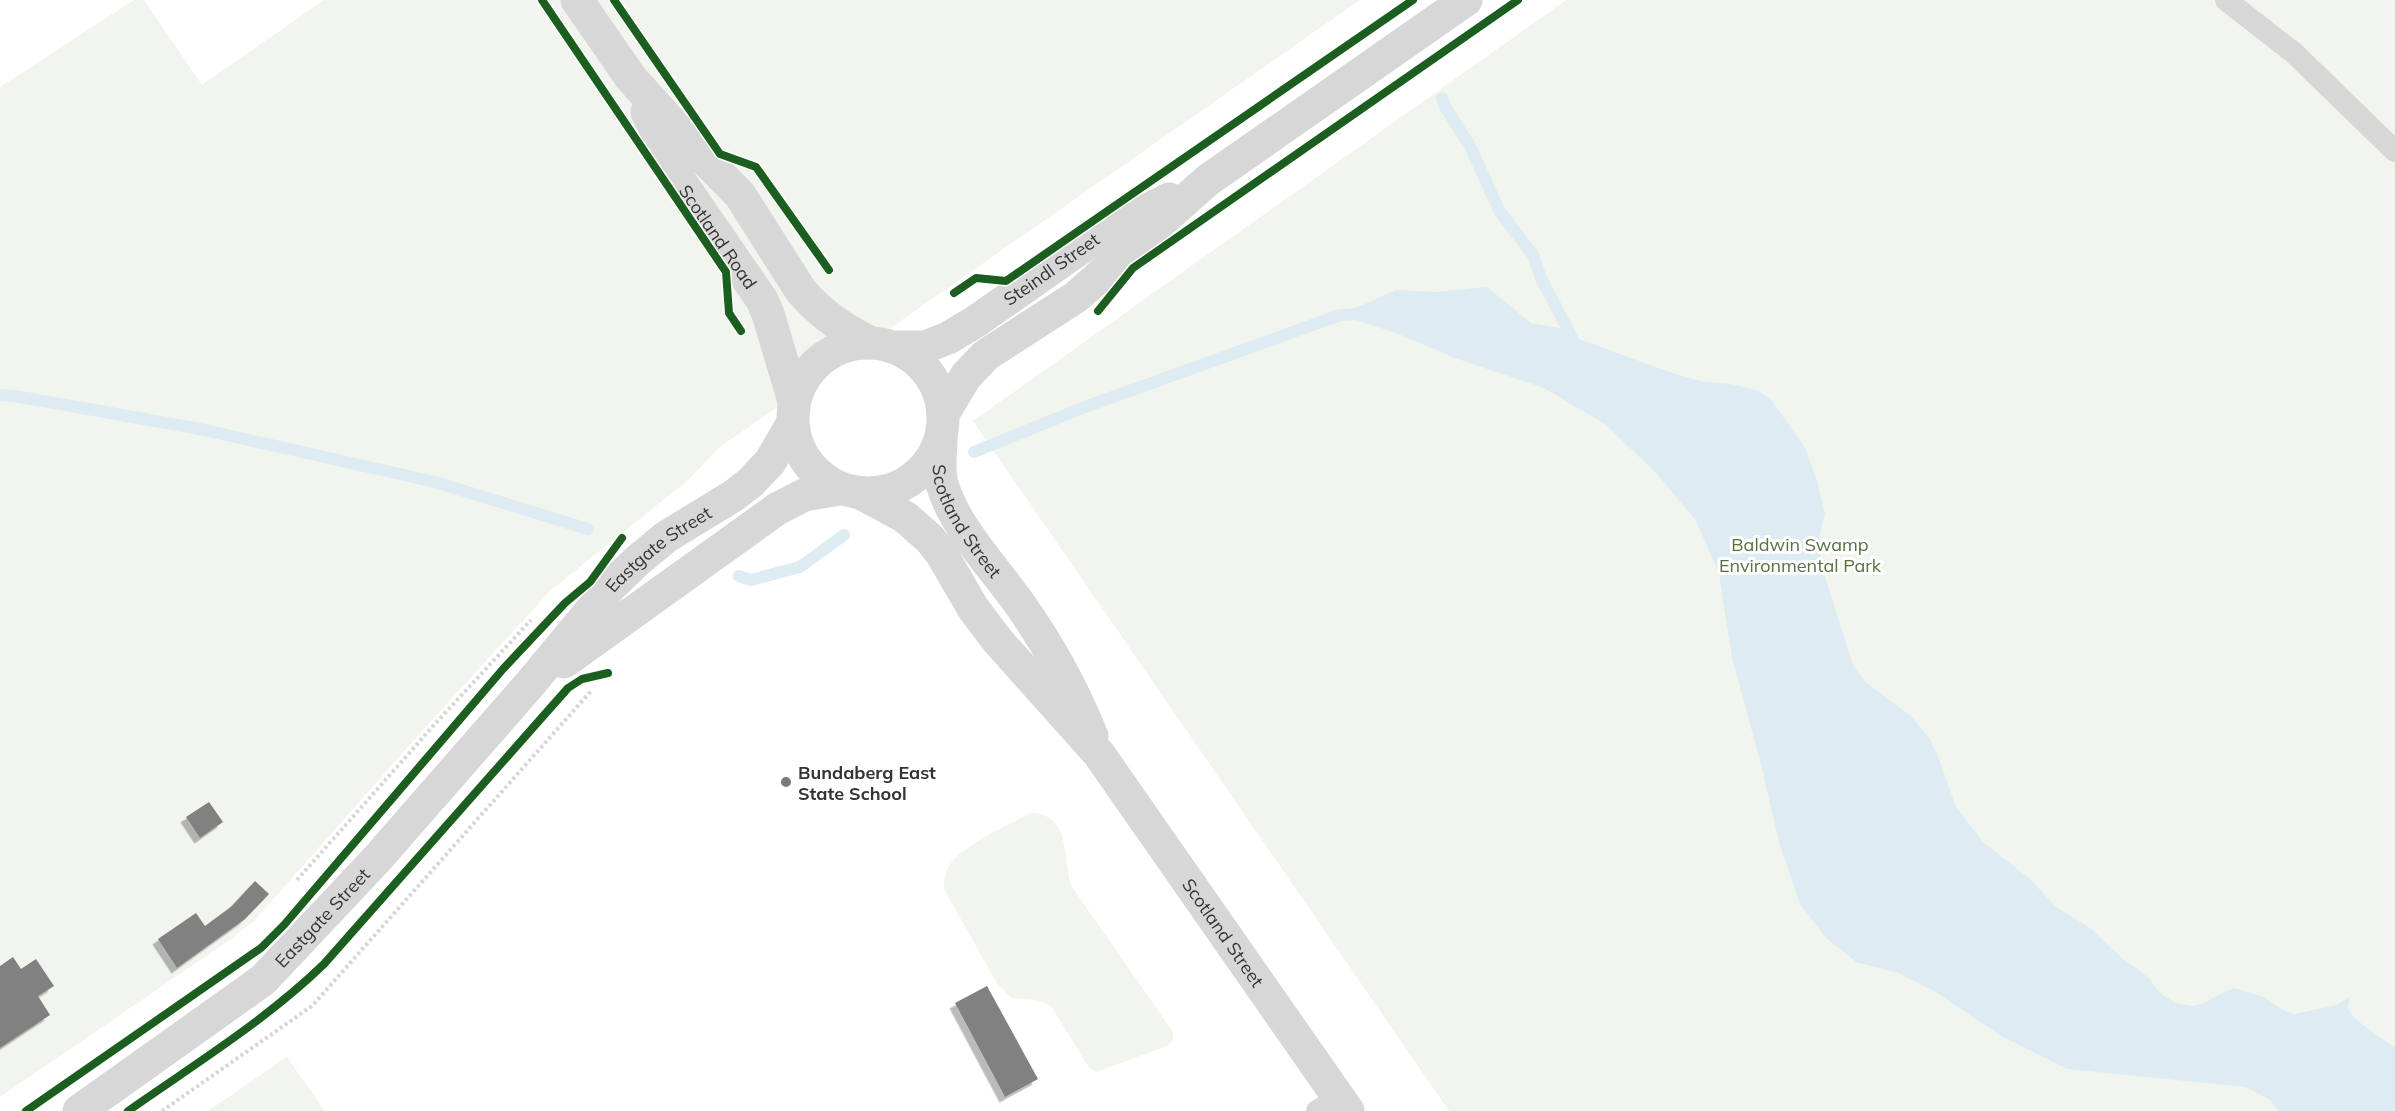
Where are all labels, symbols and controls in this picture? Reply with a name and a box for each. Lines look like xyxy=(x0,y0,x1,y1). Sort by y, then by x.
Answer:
street label: Scotland Road xyxy=(674,180,762,293)
street label: Steindl Street xyxy=(999,227,1103,310)
street label: Scotland Street xyxy=(928,464,1007,582)
street label: Eastgate Street xyxy=(600,501,715,596)
park label: Baldwin Swamp Environmental Park xyxy=(1719,533,1882,577)
place label: Bundaberg East State School xyxy=(798,761,936,805)
marker: Bundaberg East State School xyxy=(779,775,793,789)
street label: Eastgate Street xyxy=(270,863,374,972)
street label: Scotland Street xyxy=(1178,874,1269,991)

